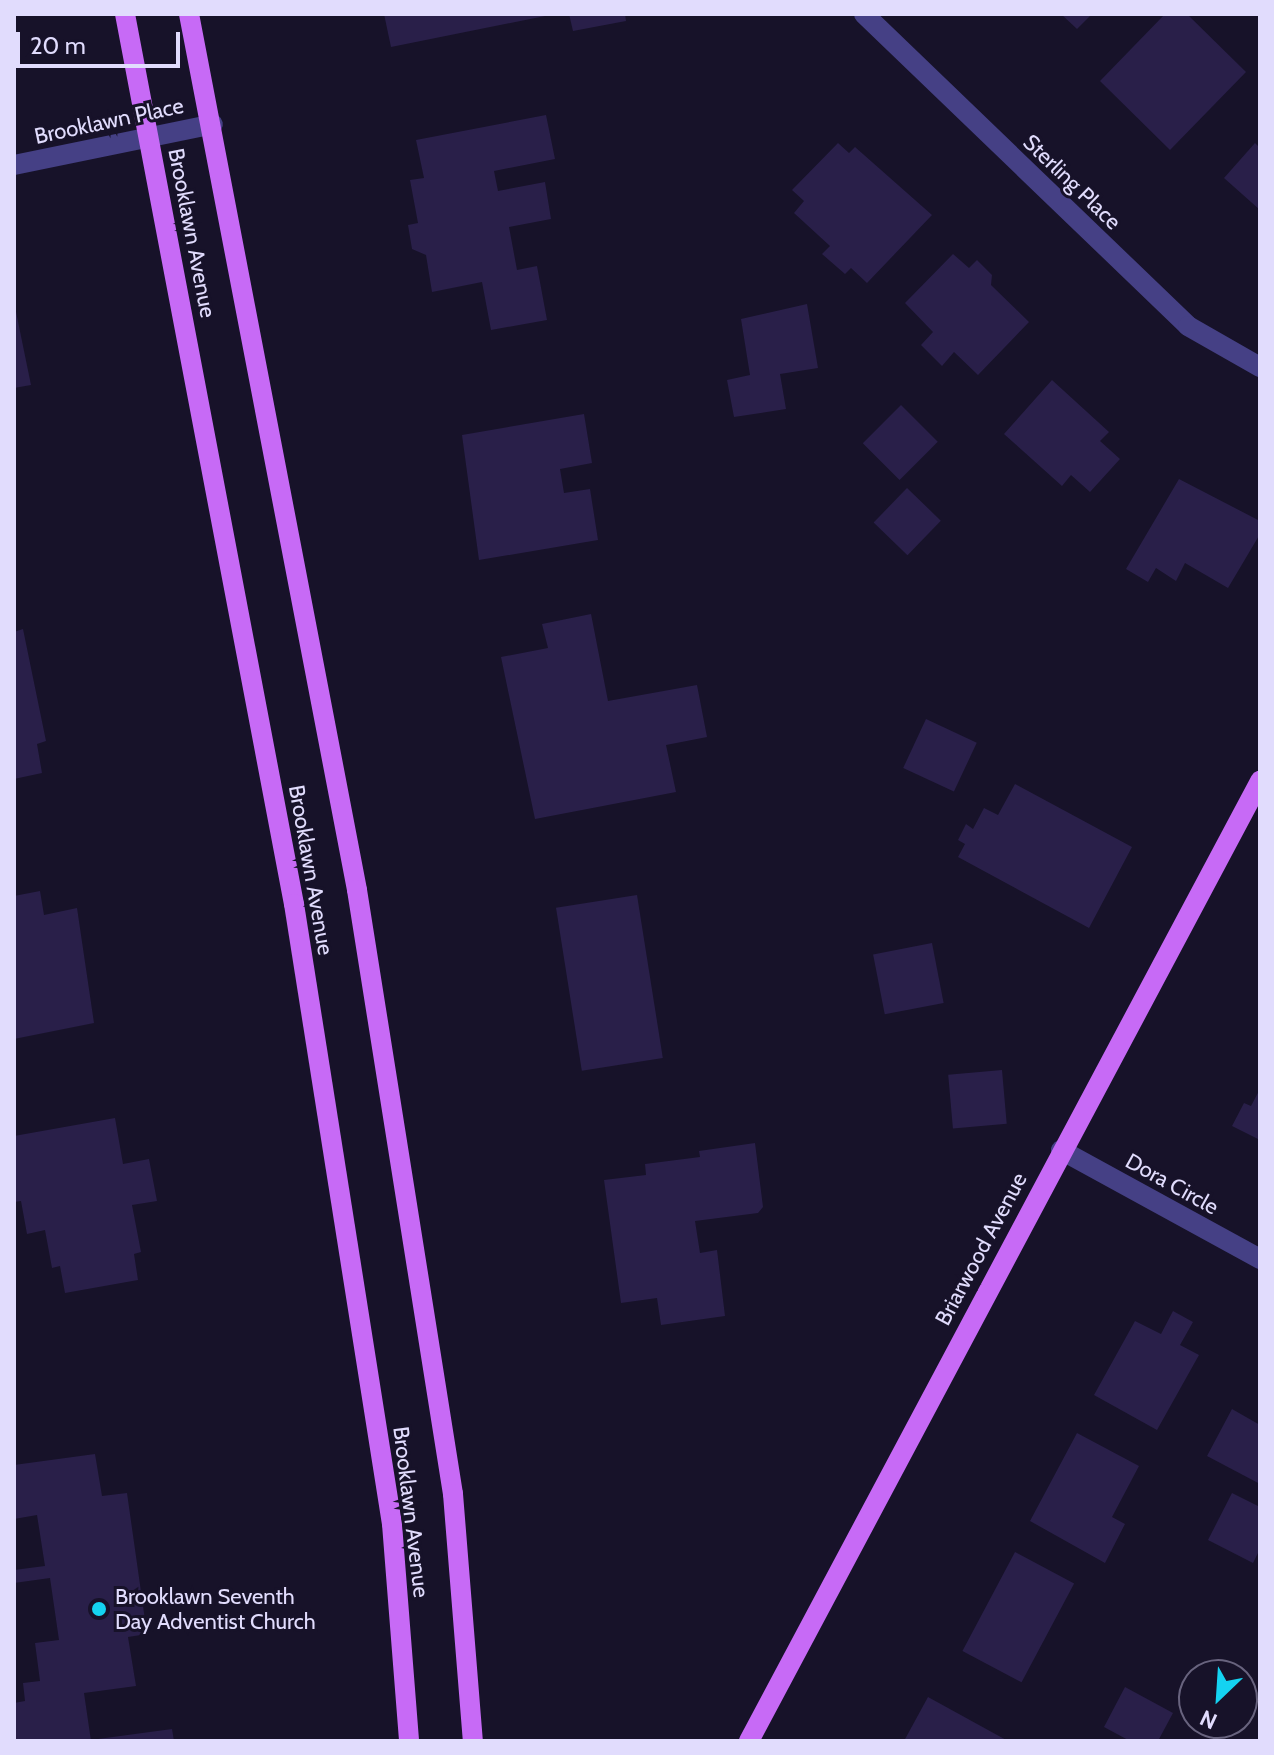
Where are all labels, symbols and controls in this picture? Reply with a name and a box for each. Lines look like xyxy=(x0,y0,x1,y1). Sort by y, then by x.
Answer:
scale bar xyxy=(20,16,184,66)
text: 20 m xyxy=(30,31,86,60)
street label: Brooklawn Place xyxy=(32,92,186,150)
street label: Sterling Place xyxy=(1018,129,1126,235)
street label: Brooklawn Avenue xyxy=(163,146,221,320)
street label: Brooklawn Avenue xyxy=(283,783,339,957)
street label: Dora Circle xyxy=(1121,1148,1223,1220)
street label: Briarwood Avenue xyxy=(930,1168,1032,1330)
street label: Brooklawn Avenue xyxy=(387,1425,435,1599)
place label: Brooklawn Seventh Day Adventist Church xyxy=(115,1583,316,1634)
marker: Brooklawn Seventh Day Adventist Church xyxy=(90,1600,108,1618)
north arrow xyxy=(1178,1659,1258,1739)
text: N xyxy=(1196,1704,1221,1735)

